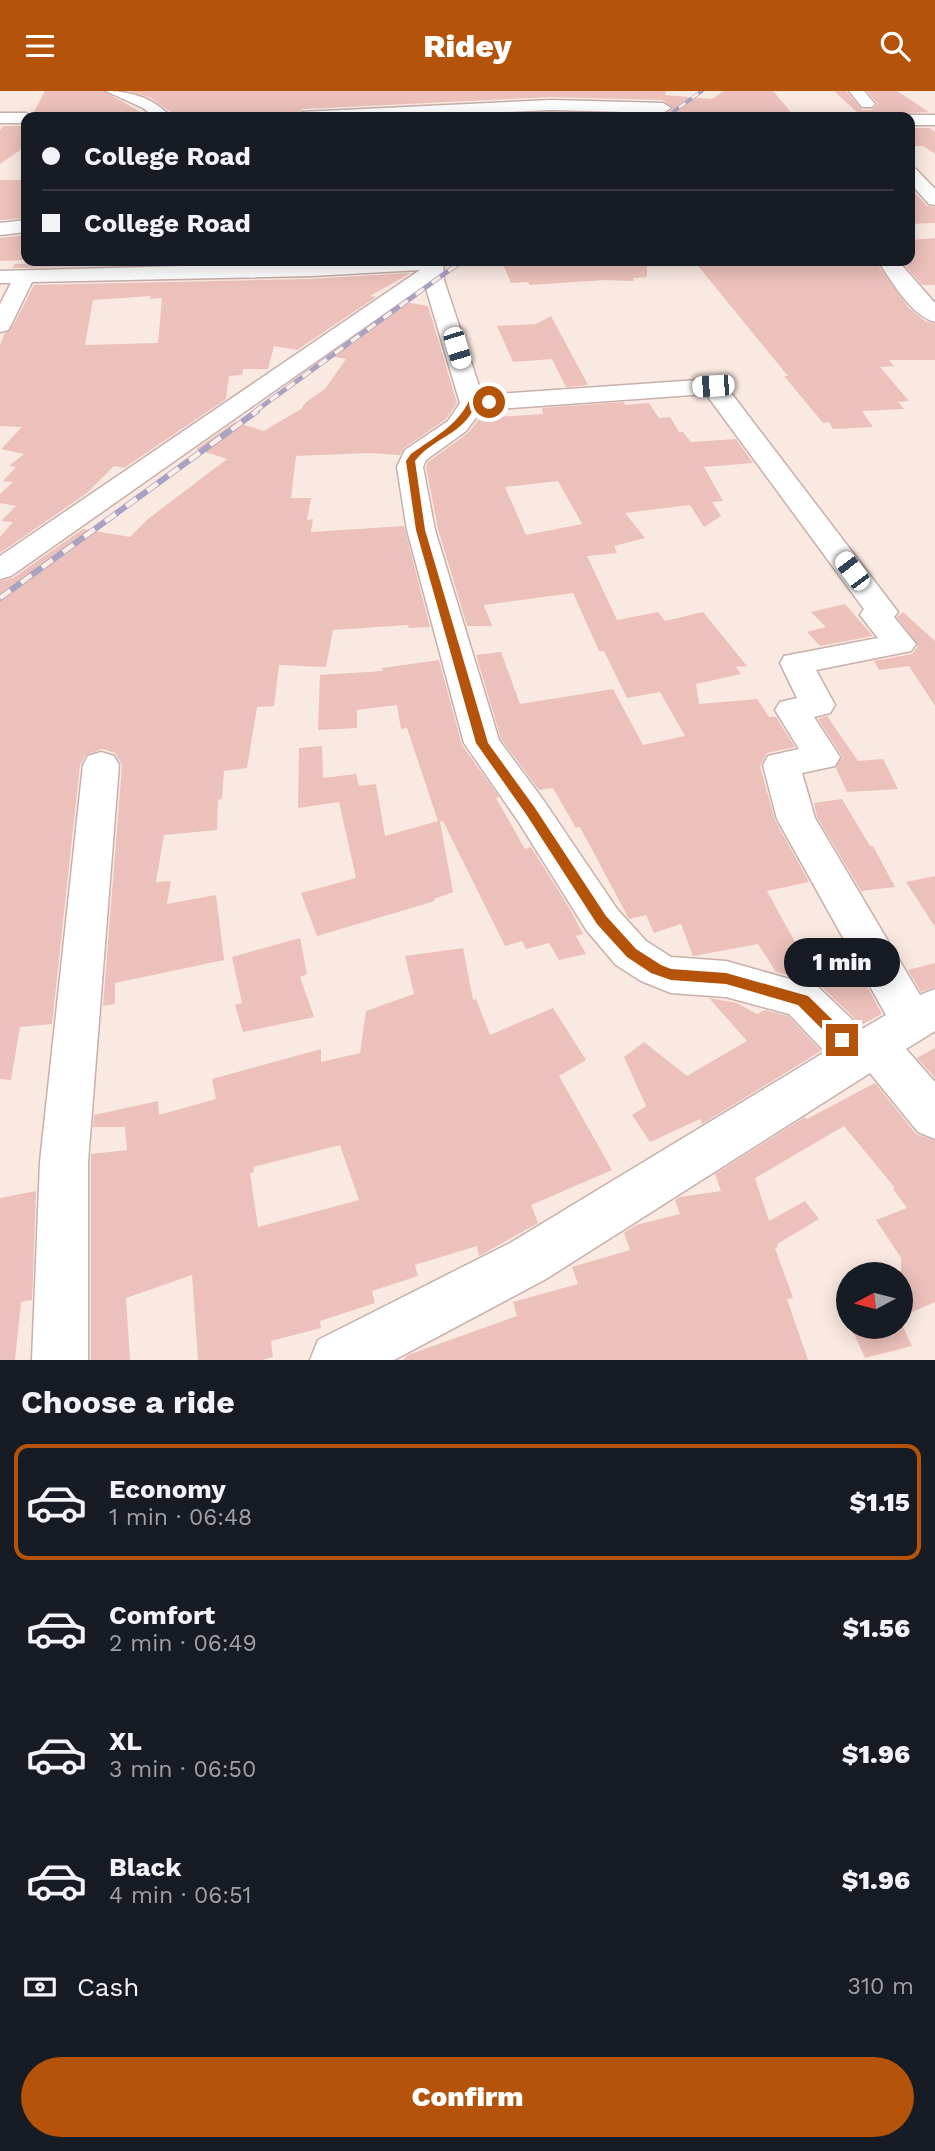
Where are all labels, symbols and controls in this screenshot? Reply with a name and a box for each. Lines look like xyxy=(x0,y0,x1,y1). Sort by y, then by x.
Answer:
icon: menu xyxy=(21,27,59,65)
text: Ridey xyxy=(423,27,512,65)
icon: search xyxy=(876,27,914,65)
text: College Road xyxy=(84,141,251,171)
text: College Road xyxy=(84,208,251,238)
car xyxy=(441,325,474,371)
car xyxy=(692,374,735,398)
route start xyxy=(473,386,505,418)
car xyxy=(831,548,874,594)
callout: 1 min xyxy=(784,939,900,988)
text: 1 min xyxy=(812,949,872,976)
route end xyxy=(826,1024,858,1056)
north arrow xyxy=(836,1262,914,1339)
map controls xyxy=(836,1262,913,1339)
text: Choose a ride xyxy=(21,1383,235,1421)
icon: car xyxy=(25,1471,88,1534)
text: Economy xyxy=(109,1474,226,1504)
text: $1.15 xyxy=(850,1487,910,1517)
text: 1 min · 06:48 xyxy=(109,1504,252,1531)
icon: car xyxy=(25,1597,88,1660)
text: Comfort xyxy=(109,1600,215,1630)
text: $1.56 xyxy=(843,1613,910,1643)
text: 2 min · 06:49 xyxy=(109,1630,257,1657)
icon: car xyxy=(25,1723,88,1786)
text: XL xyxy=(109,1726,142,1756)
text: $1.96 xyxy=(842,1739,910,1769)
text: 3 min · 06:50 xyxy=(109,1756,256,1783)
icon: car xyxy=(25,1849,88,1912)
text: Black xyxy=(109,1852,181,1882)
text: $1.96 xyxy=(842,1865,910,1895)
text: 4 min · 06:51 xyxy=(109,1882,252,1909)
icon: cash xyxy=(21,1968,59,2006)
text: Cash xyxy=(77,1972,139,2002)
text: 310 m xyxy=(848,1973,914,2000)
button: Confirm xyxy=(21,2057,914,2137)

